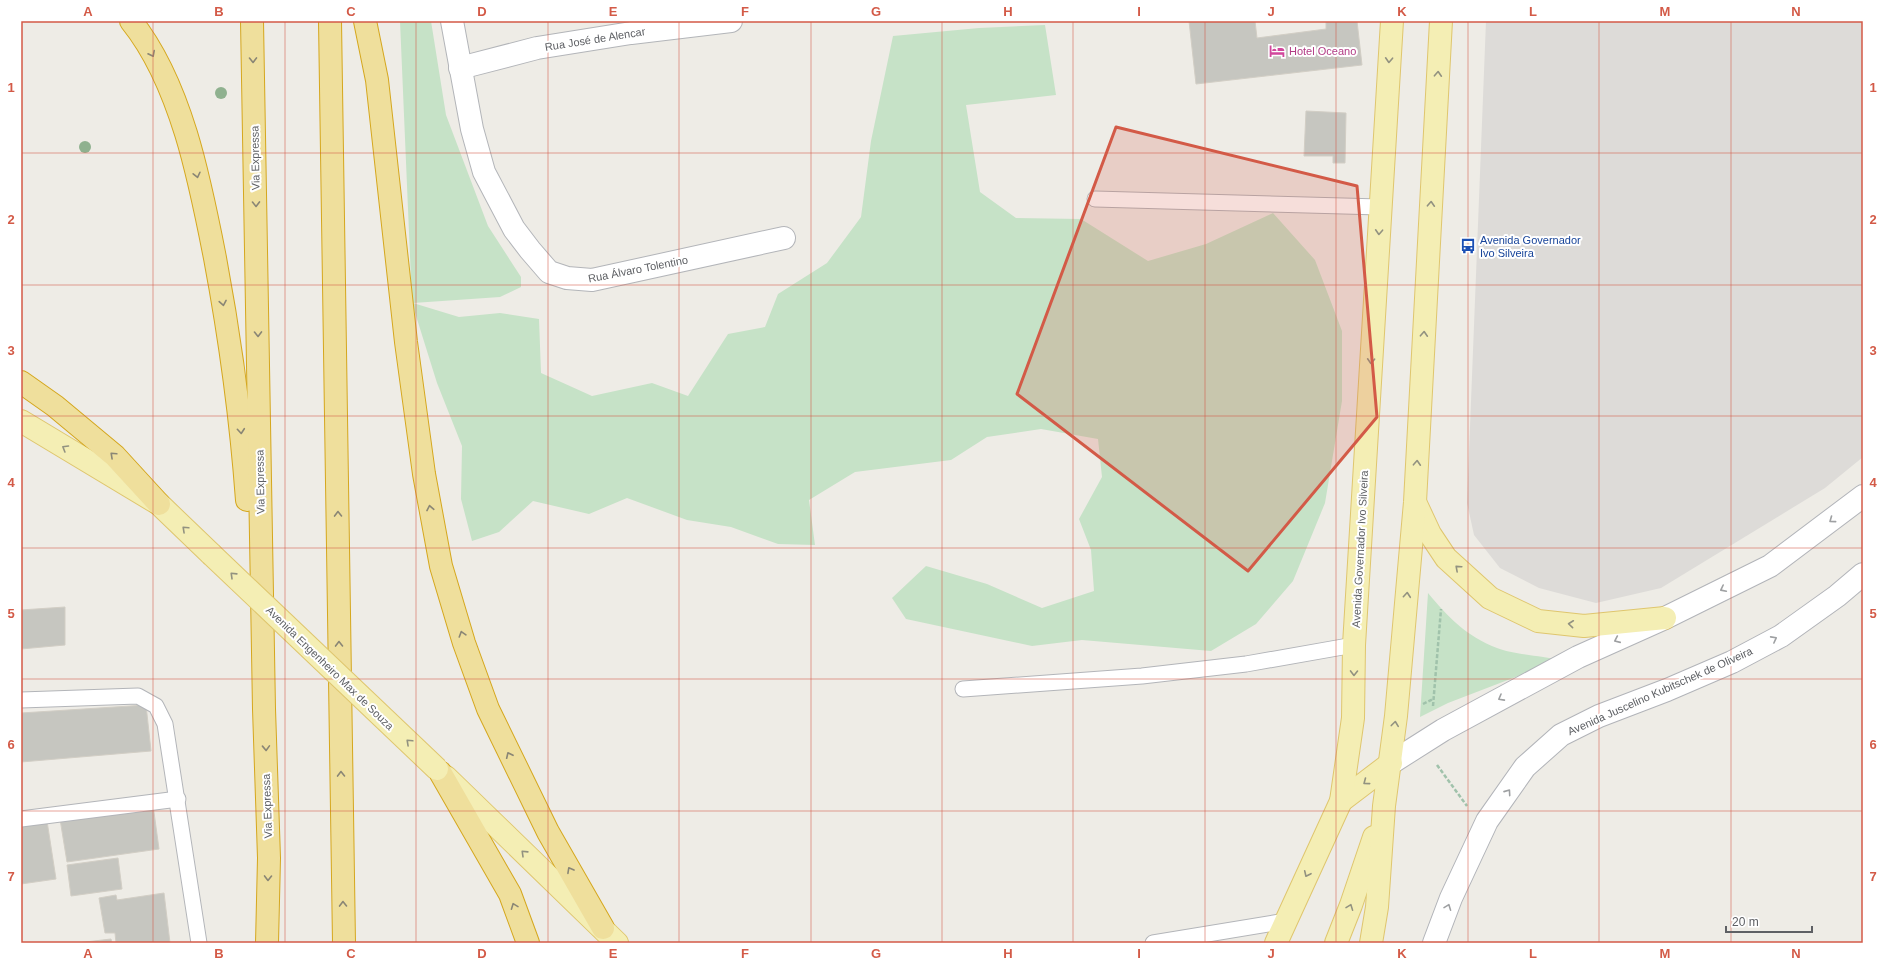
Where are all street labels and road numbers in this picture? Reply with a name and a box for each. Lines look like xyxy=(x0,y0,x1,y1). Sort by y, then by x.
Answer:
street label: Rua José de Alencar xyxy=(544,25,646,53)
street label: Via Expressa xyxy=(248,125,262,190)
street label: Rua Álvaro Tolentino xyxy=(587,253,689,285)
street label: Via Expressa xyxy=(253,449,267,514)
street label: Avenida Governador Ivo Silveira xyxy=(1350,469,1370,628)
street label: Avenida Engenheiro Max de Souza xyxy=(264,604,397,733)
street label: Avenida Juscelino Kubitschek de Oliveira xyxy=(1566,644,1755,737)
street label: Via Expressa xyxy=(260,773,274,838)

